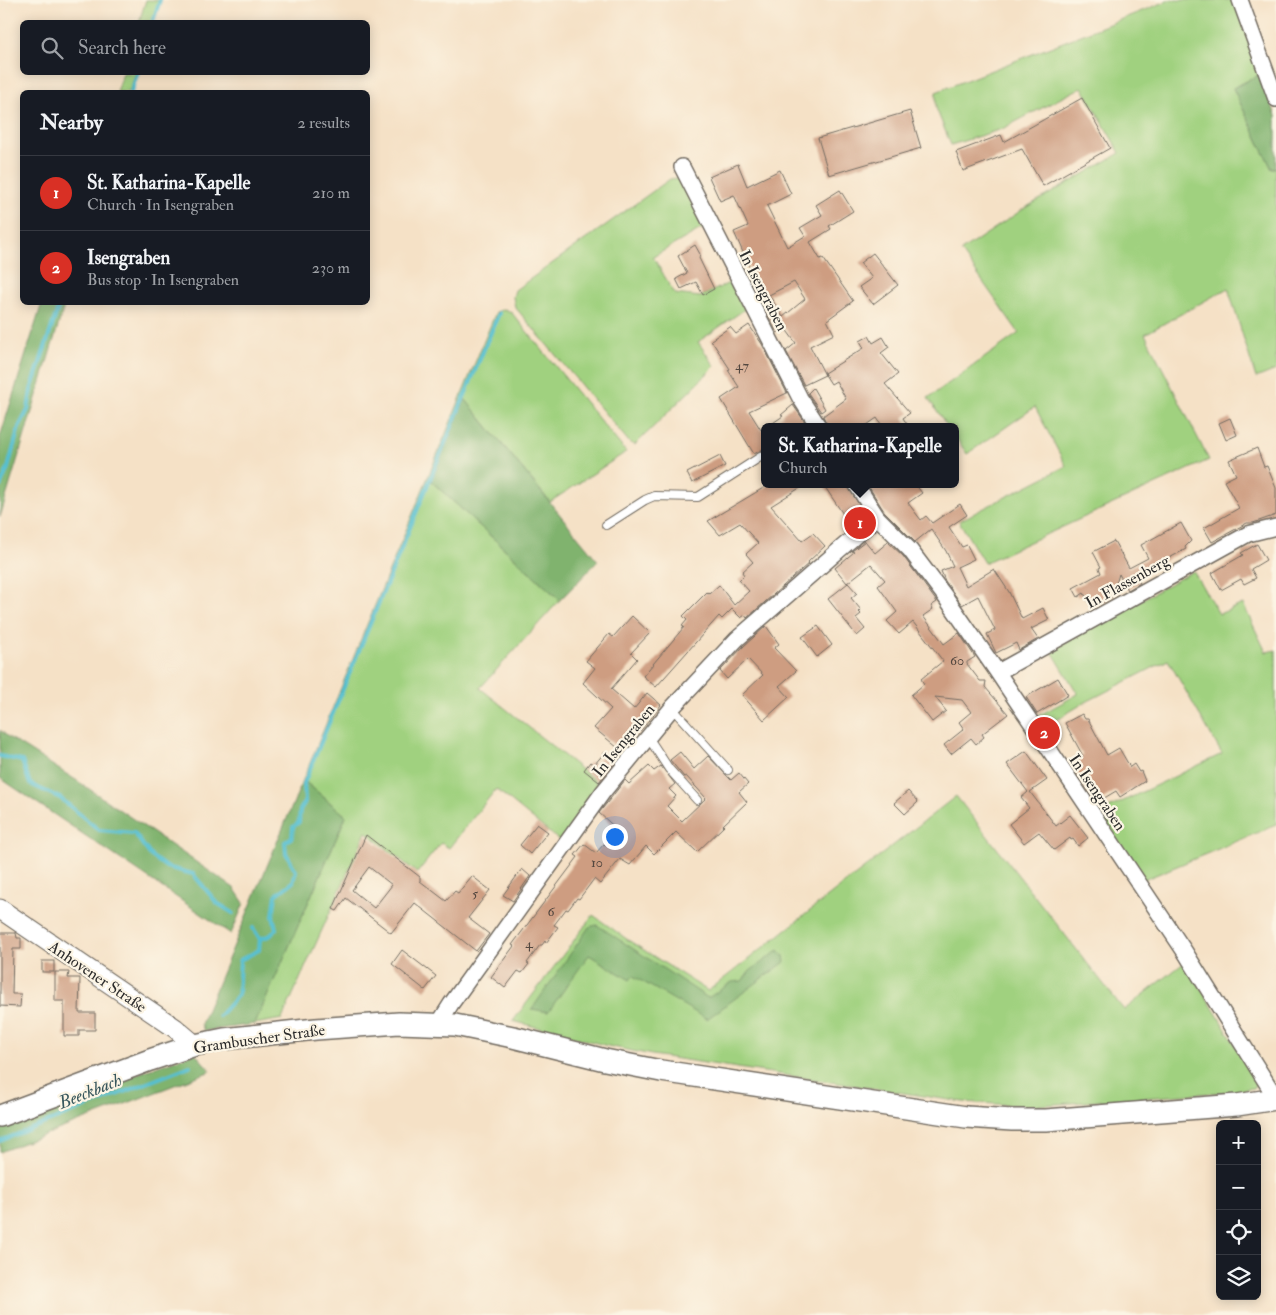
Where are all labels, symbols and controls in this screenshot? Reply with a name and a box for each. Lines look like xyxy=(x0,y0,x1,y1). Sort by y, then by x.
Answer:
search box xyxy=(20,20,370,75)
icon: search xyxy=(38,34,66,62)
text: Search here xyxy=(78,36,166,60)
text: Nearby xyxy=(40,109,103,136)
text: 2 results xyxy=(297,113,350,133)
text: St. Katharina-Kapelle xyxy=(87,171,250,195)
text: 1 xyxy=(53,183,59,203)
text: 210 m xyxy=(312,183,350,203)
text: Church · In Isengraben xyxy=(87,195,234,215)
text: Isengraben xyxy=(87,246,170,270)
street label: In Isengraben xyxy=(734,247,792,334)
text: 2 xyxy=(52,258,60,278)
text: 230 m xyxy=(312,258,350,278)
text: Bus stop · In Isengraben xyxy=(87,270,239,290)
house number: 47 xyxy=(735,357,749,374)
popup xyxy=(761,423,959,488)
text: St. Katharina-Kapelle xyxy=(778,434,942,458)
text: Church xyxy=(778,458,827,478)
pin: 1 xyxy=(844,504,876,542)
street label: In Flassenberg xyxy=(1082,550,1174,613)
house number: 60 xyxy=(950,652,964,669)
street label: In Isengraben xyxy=(588,700,659,781)
pin: 2 xyxy=(1028,714,1060,752)
street label: In Isengraben xyxy=(1064,750,1130,835)
your location xyxy=(602,824,628,850)
house number: 10 xyxy=(591,854,603,871)
house number: 5 xyxy=(472,885,479,902)
house number: 6 xyxy=(547,903,555,920)
house number: 4 xyxy=(525,935,534,952)
street label: Anhovener Straße xyxy=(44,936,151,1017)
street label: Grambuscher Straße xyxy=(192,1020,327,1058)
water label: Beeckbach xyxy=(54,1068,125,1115)
map controls xyxy=(1216,1120,1261,1300)
button: + xyxy=(1216,1120,1261,1165)
button: − xyxy=(1216,1165,1261,1210)
button: locate xyxy=(1216,1210,1261,1255)
button: layers xyxy=(1216,1255,1261,1300)

